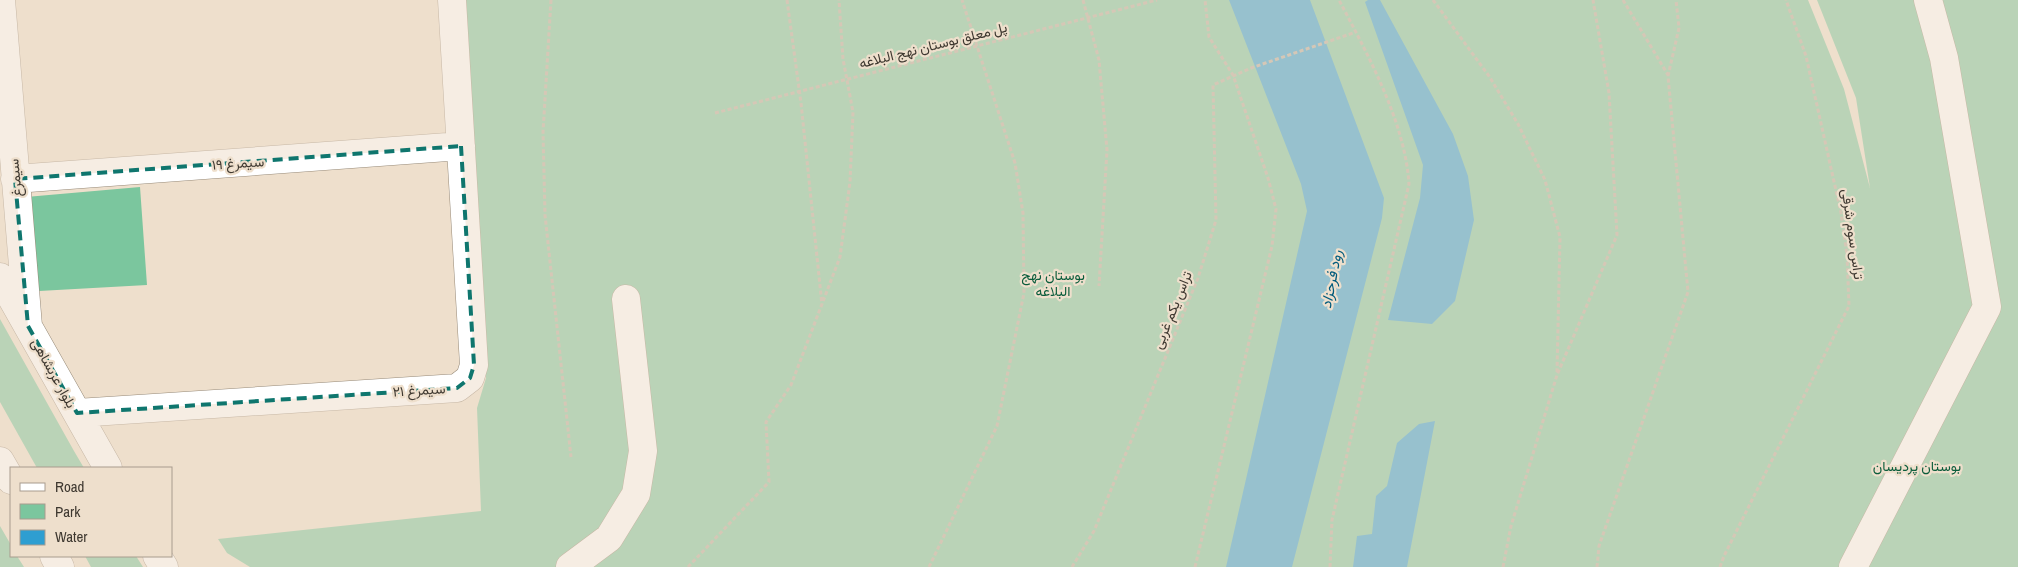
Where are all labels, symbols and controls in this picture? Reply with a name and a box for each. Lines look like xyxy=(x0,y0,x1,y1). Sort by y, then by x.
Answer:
street label: پل معلق بوستان نهج البلاغه xyxy=(857,18,1010,74)
street label: سیمرغ ۱۹ xyxy=(211,152,265,176)
street label: سیمرغ xyxy=(4,158,28,198)
street label: تراس سوم شرقی xyxy=(1838,187,1868,281)
water label: رود فرحزاد xyxy=(1315,248,1347,310)
park label: بوستان نهج البلاغه xyxy=(1021,266,1085,300)
street label: تراس یکم غربی xyxy=(1148,269,1196,351)
street label: بلوار عربشاهی xyxy=(28,335,80,411)
street label: سیمرغ ۲۱ xyxy=(392,379,446,403)
park label: بوستان پردیسان xyxy=(1873,457,1961,476)
legend xyxy=(10,467,172,557)
text: Road xyxy=(55,476,84,497)
text: Park xyxy=(55,501,81,522)
text: Water xyxy=(55,526,87,547)

